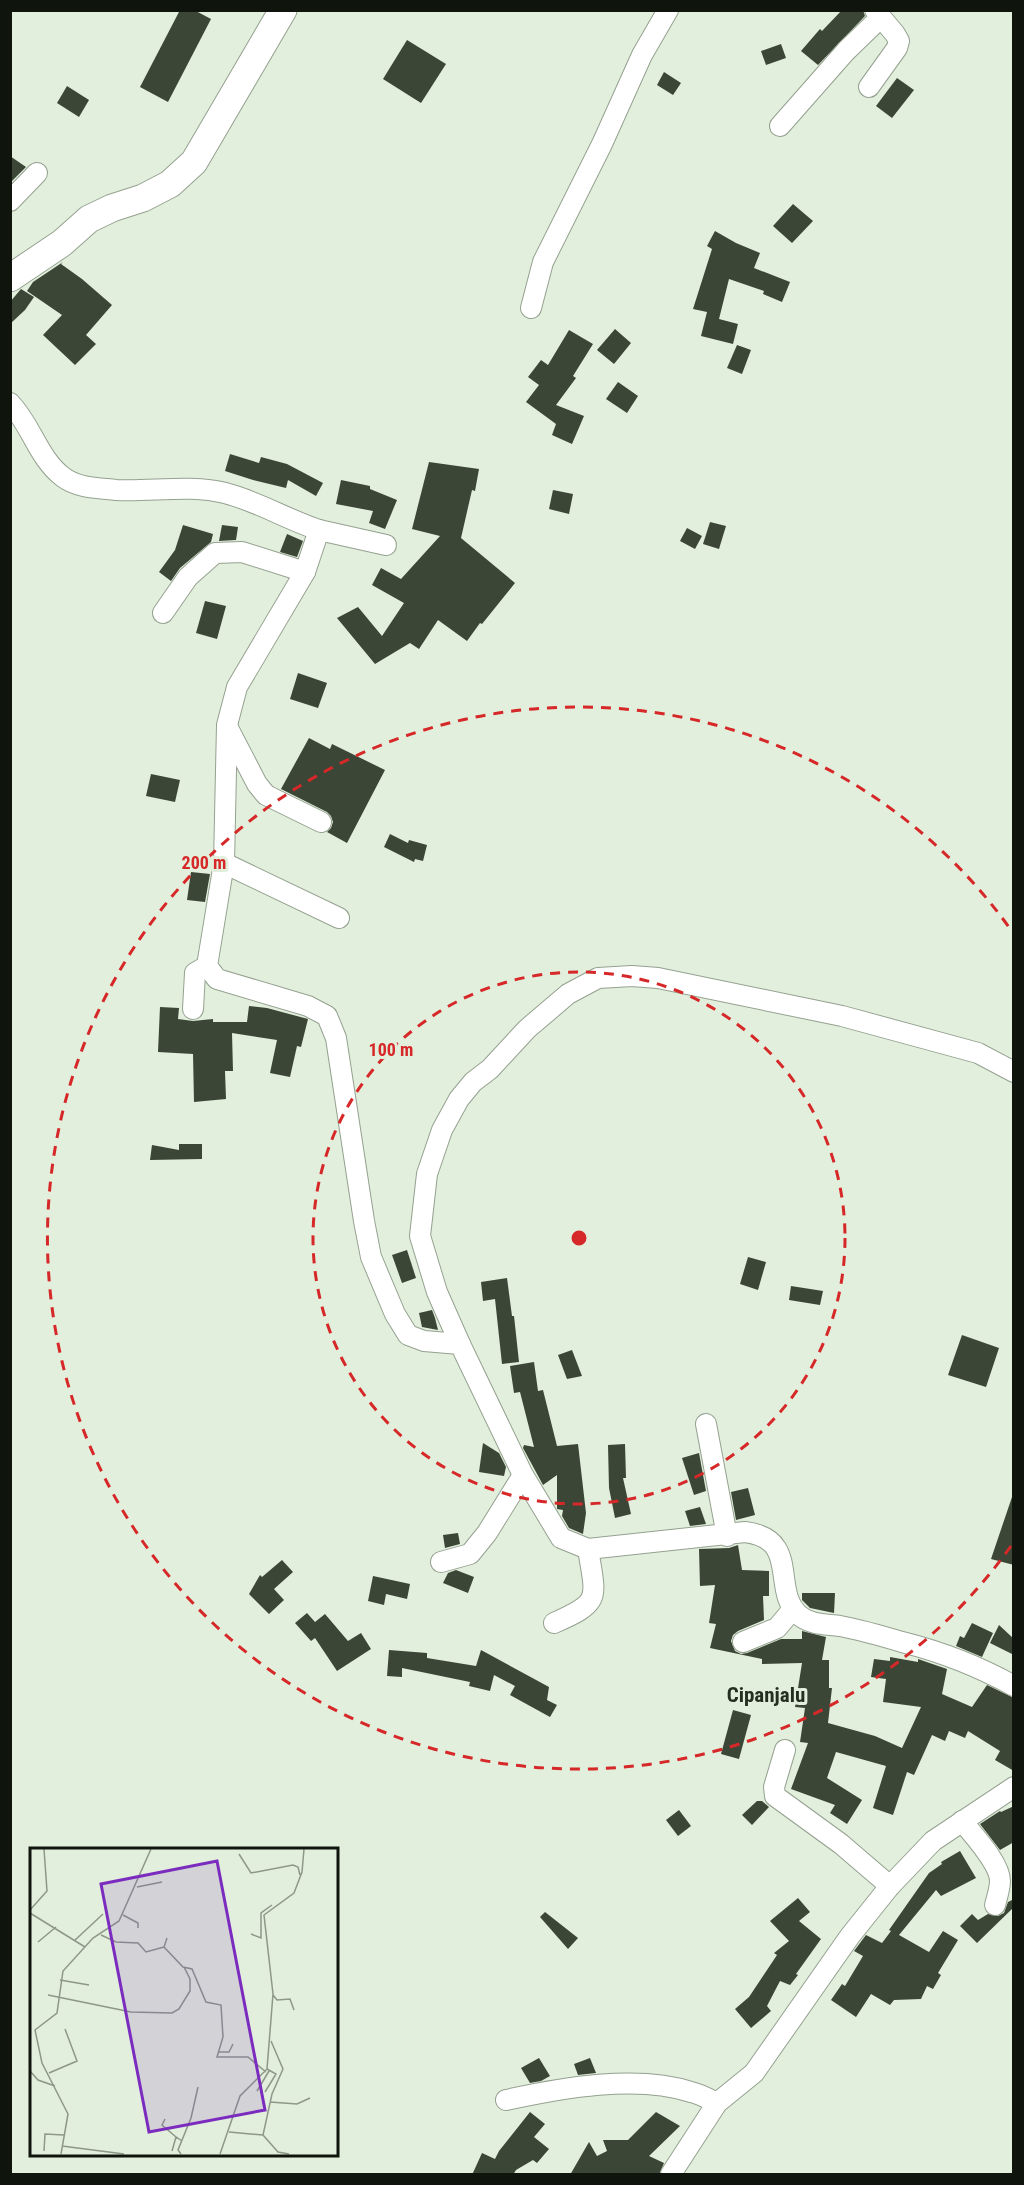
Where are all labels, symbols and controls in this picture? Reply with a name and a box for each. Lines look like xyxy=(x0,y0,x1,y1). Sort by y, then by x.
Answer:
text: 200 m xyxy=(182,852,226,873)
text: 100 m xyxy=(369,1039,413,1060)
centre of rings xyxy=(569,1228,589,1248)
district label: Cipanjalu xyxy=(727,1683,805,1707)
inset map xyxy=(30,1848,338,2155)

